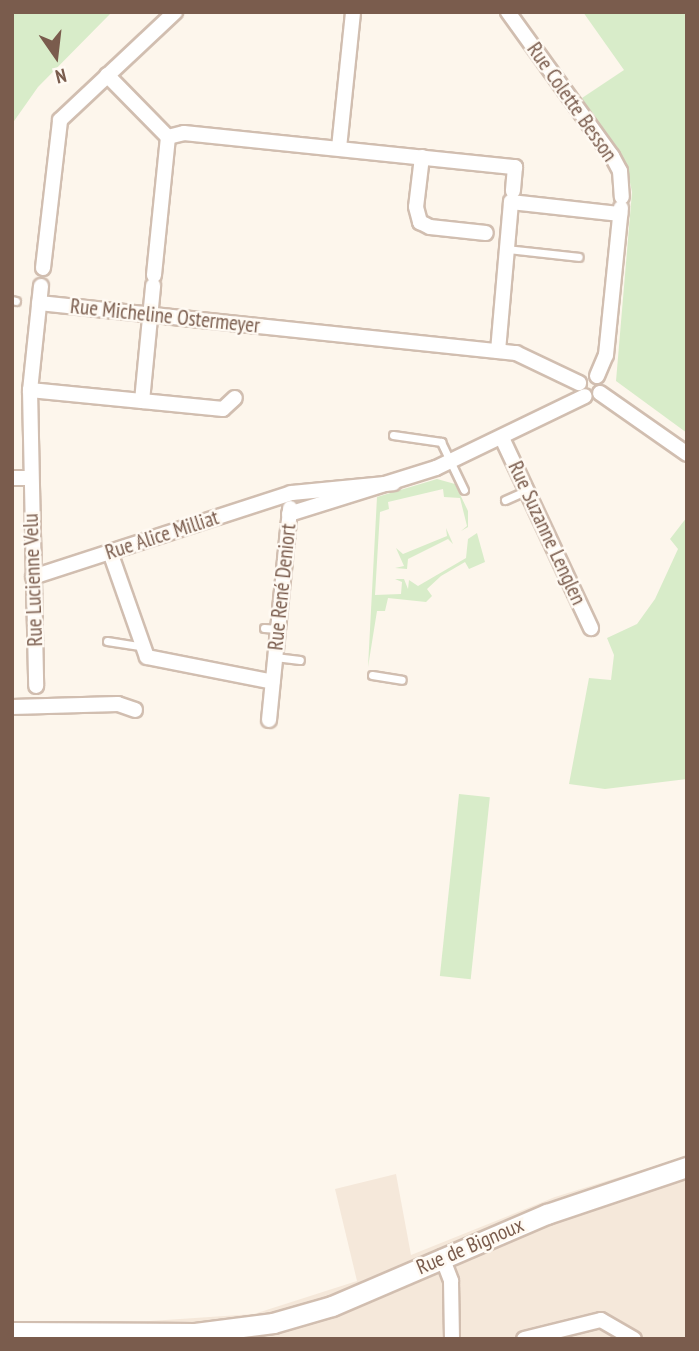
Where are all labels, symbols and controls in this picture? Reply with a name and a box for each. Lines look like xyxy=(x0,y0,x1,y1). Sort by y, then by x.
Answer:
north arrow xyxy=(21,21,91,91)
street label: Rue Colette Besson xyxy=(522,38,622,166)
text: N xyxy=(53,63,69,89)
street label: Rue Micheline Ostermeyer xyxy=(69,294,261,338)
street label: Rue Suzanne Lenglen xyxy=(503,457,591,609)
street label: Rue Alice Milliat xyxy=(102,505,222,565)
street label: Rue Lucienne Velu xyxy=(18,513,48,647)
street label: Rue René Deniort xyxy=(263,522,301,652)
street label: Rue de Bignoux xyxy=(413,1212,527,1280)

